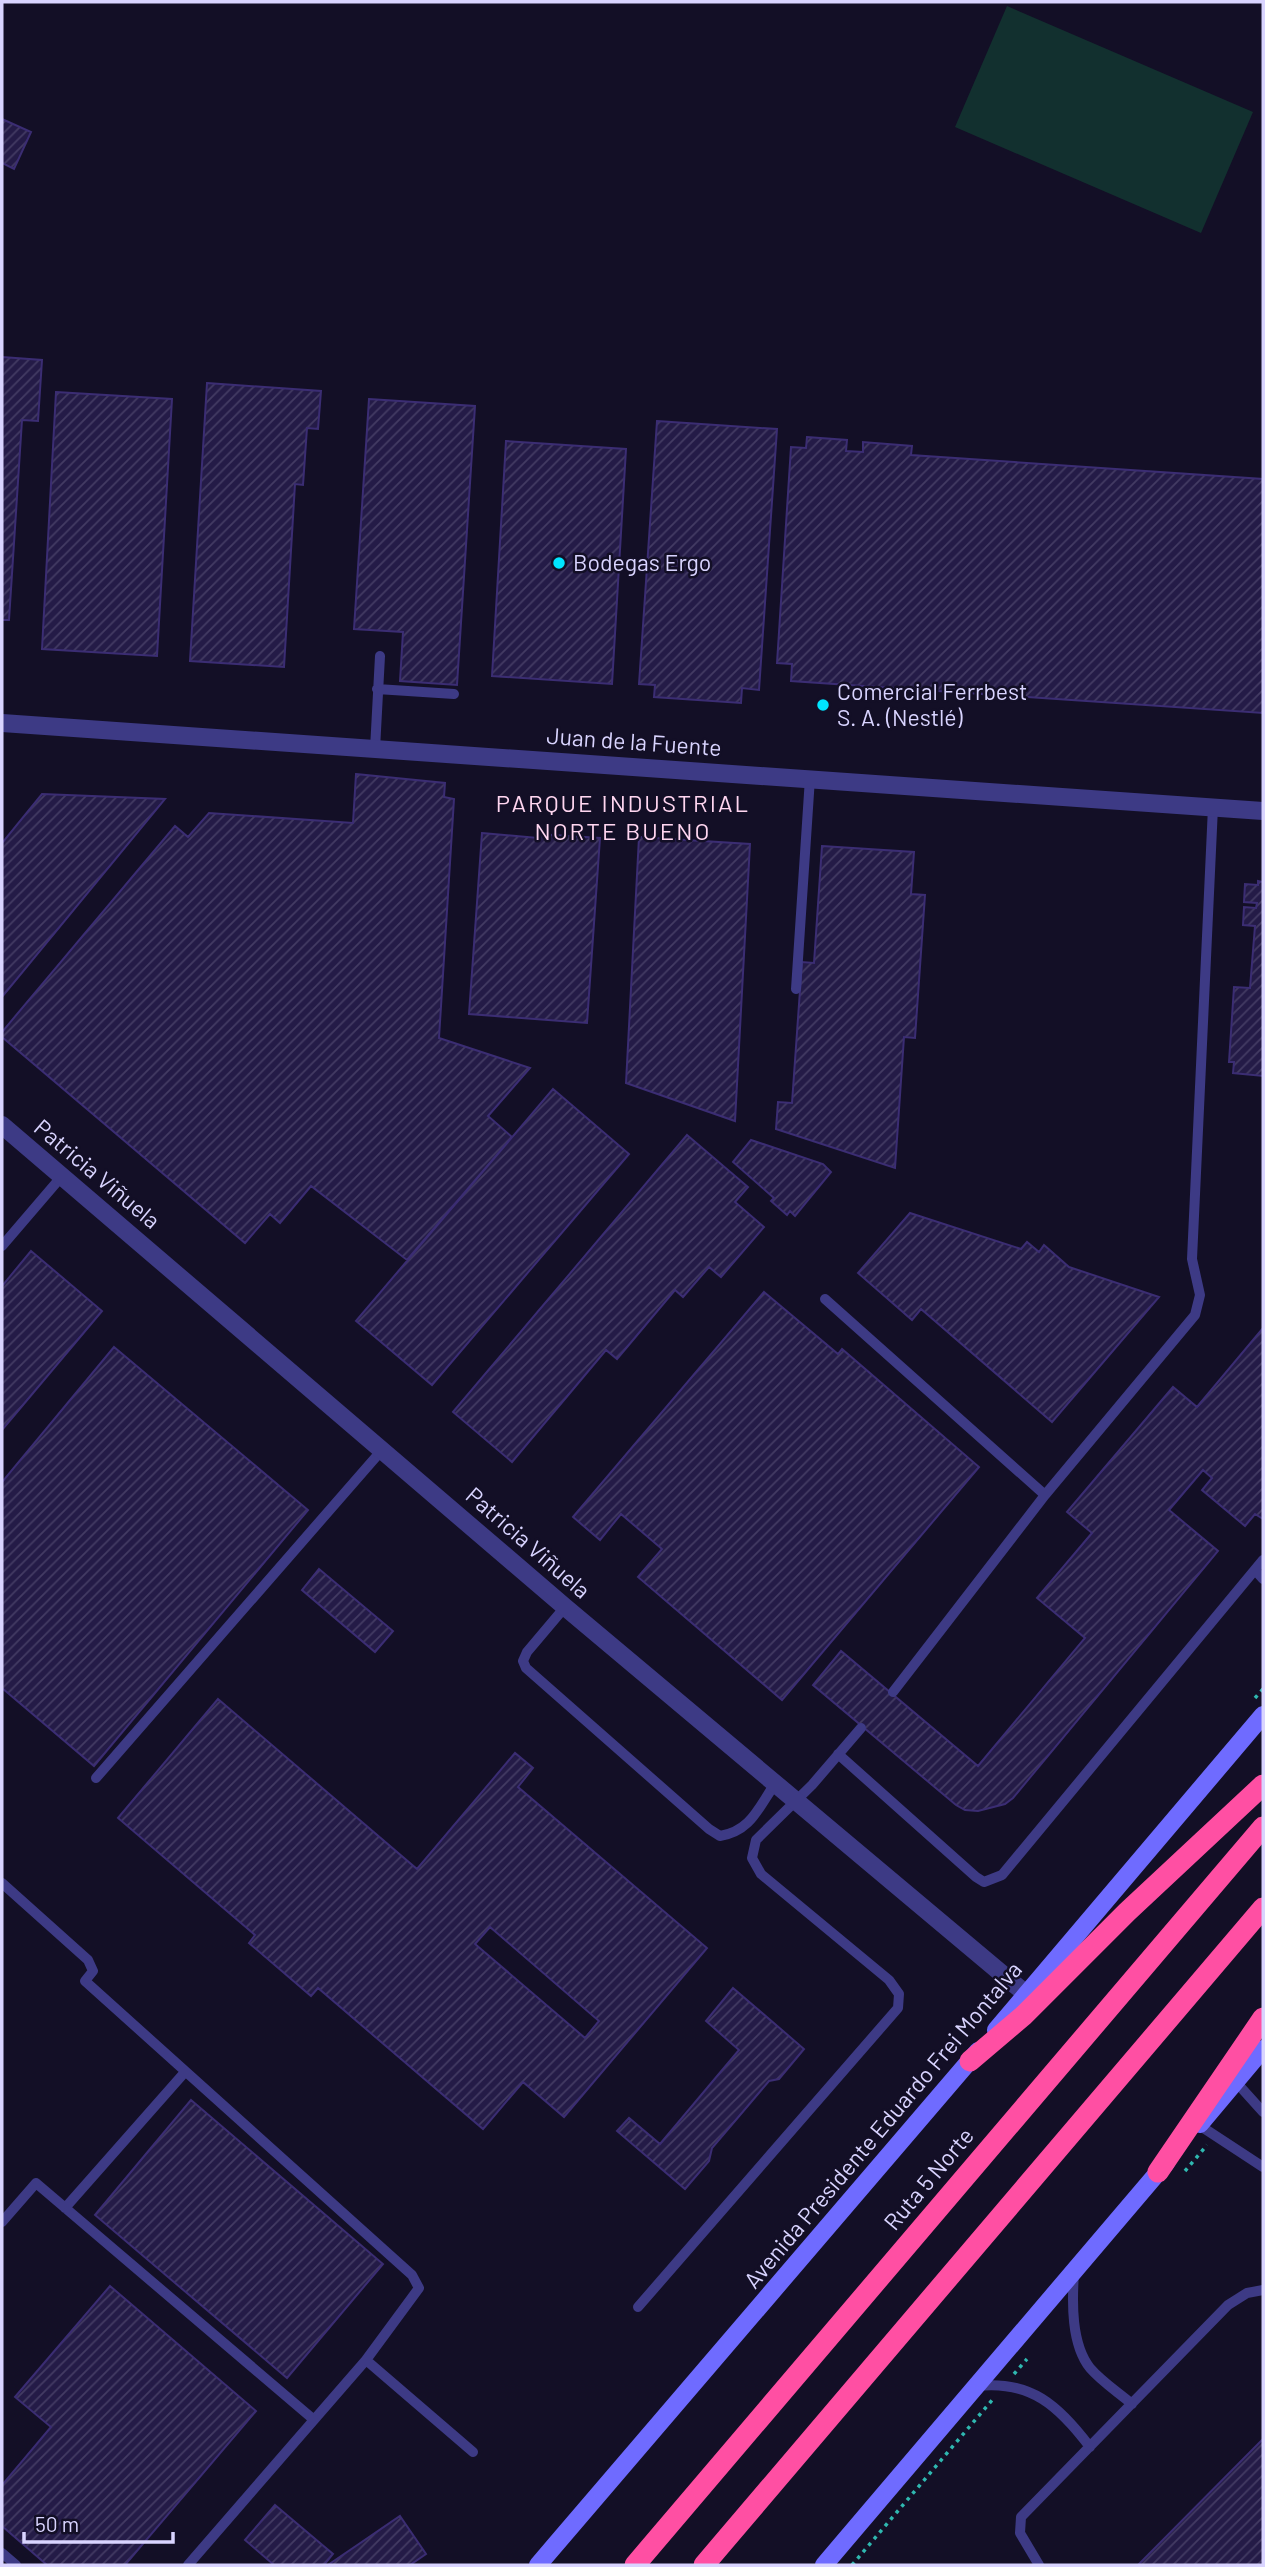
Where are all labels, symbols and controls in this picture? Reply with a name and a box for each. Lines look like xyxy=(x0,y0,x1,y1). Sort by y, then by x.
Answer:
place label: Bodegas Ergo xyxy=(573,548,711,576)
marker: Bodegas Ergo xyxy=(551,555,567,571)
place label: Comercial Ferrbest S. A. (Nestlé) xyxy=(837,677,1027,731)
marker: Comercial Ferrbest S. A. (Nestlé) xyxy=(815,697,831,713)
street label: Juan de la Fuente xyxy=(546,721,723,761)
district label: PARQUE INDUSTRIAL NORTE BUENO xyxy=(496,788,750,845)
street label: Patricia Viñuela xyxy=(29,1113,166,1234)
street label: Patricia Viñuela xyxy=(461,1481,596,1604)
street label: Avenida Presidente Eduardo Frei Montalva xyxy=(737,1955,1027,2293)
street label: Ruta 5 Norte xyxy=(877,2122,979,2235)
scale bar xyxy=(24,2500,173,2544)
text: 50 m xyxy=(35,2511,79,2536)

